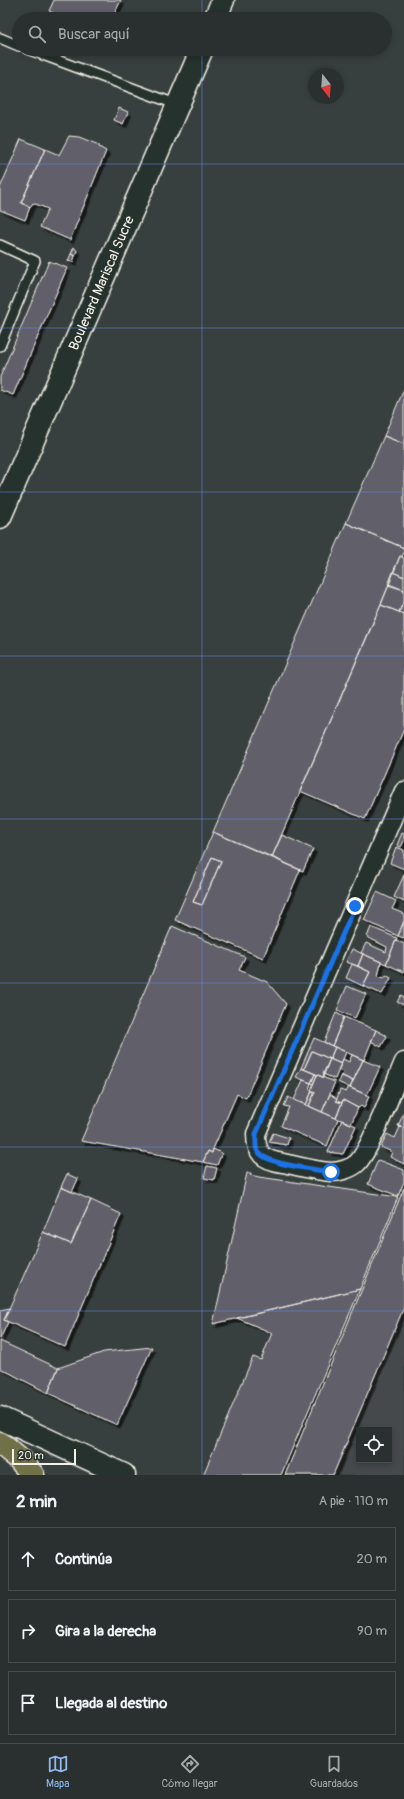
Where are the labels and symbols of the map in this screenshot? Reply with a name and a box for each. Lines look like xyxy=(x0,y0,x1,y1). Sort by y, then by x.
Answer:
north arrow xyxy=(308,68,344,104)
street label: Boulevard Mariscal Sucre xyxy=(65,213,138,353)
route end xyxy=(346,897,364,915)
route start xyxy=(322,1163,340,1181)
scale bar xyxy=(12,1447,76,1466)

